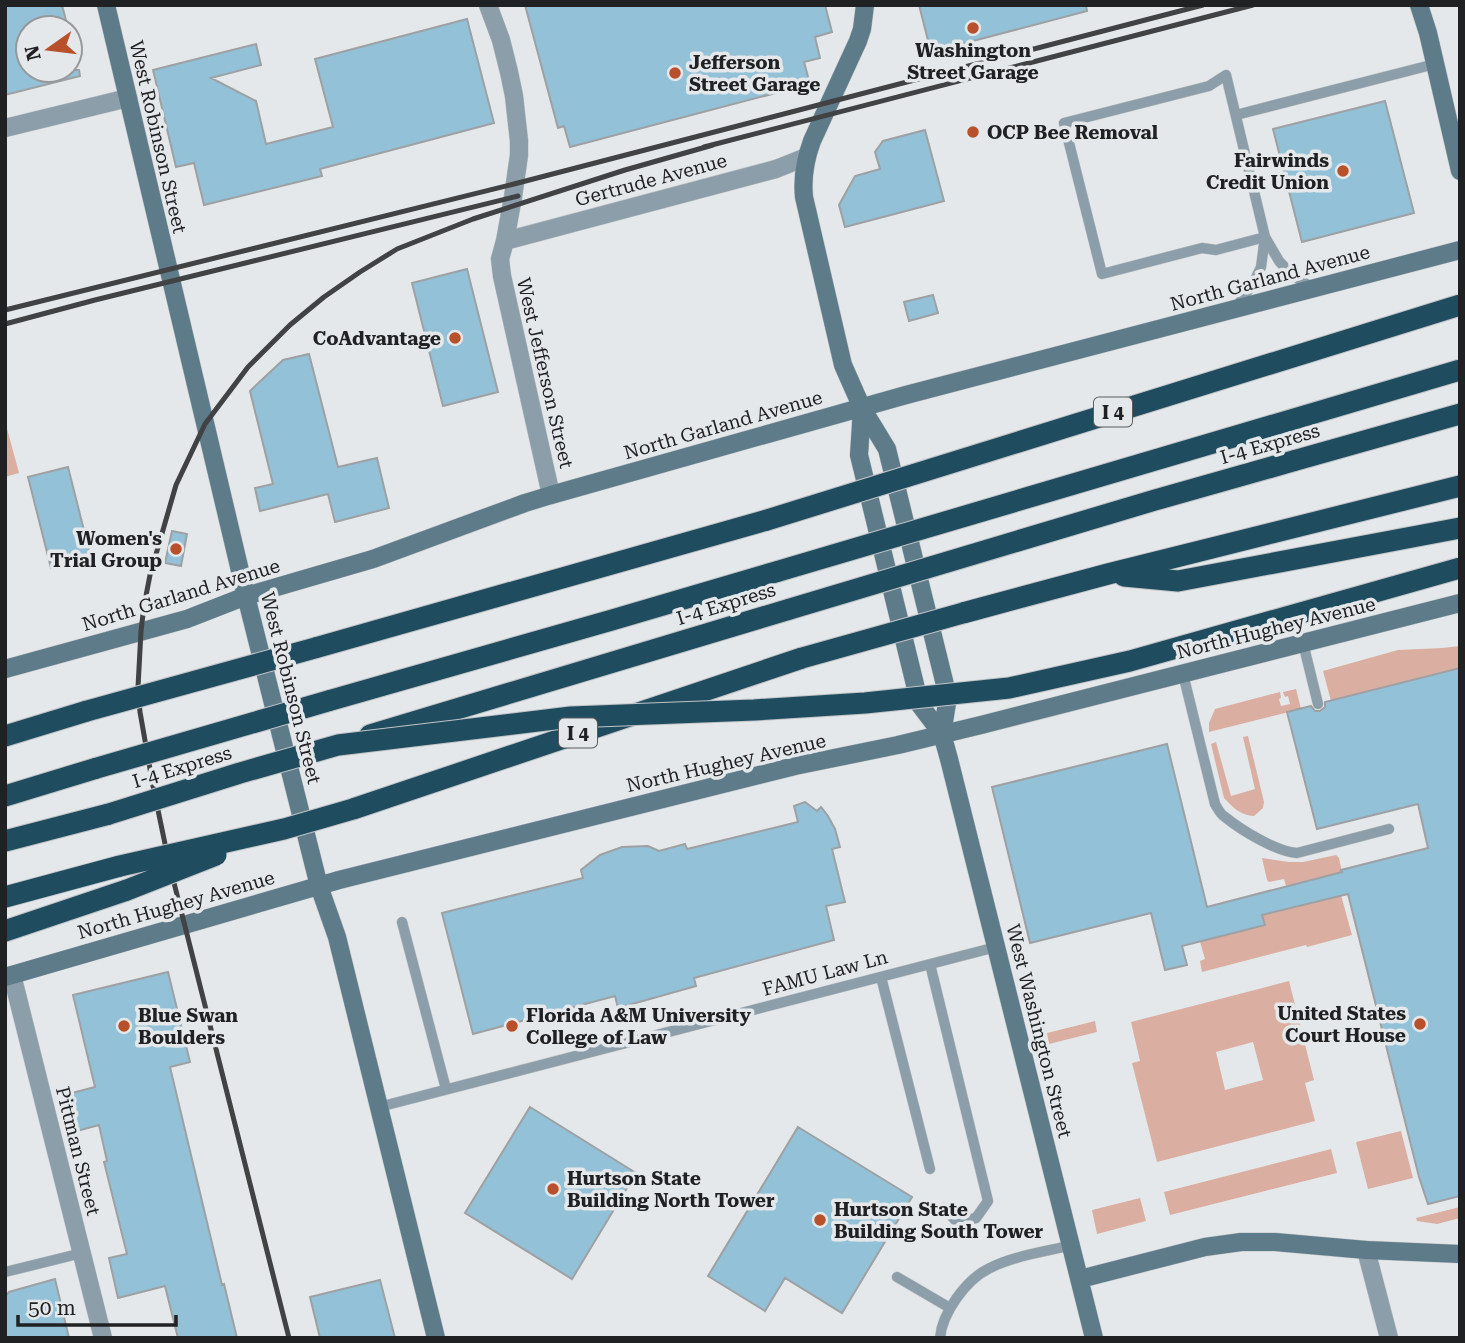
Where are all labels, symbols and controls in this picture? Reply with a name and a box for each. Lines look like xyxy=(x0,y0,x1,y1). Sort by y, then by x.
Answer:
north arrow xyxy=(14,14,84,84)
marker: Washington Street Garage xyxy=(965,20,981,36)
street label: West Robinson Street xyxy=(125,38,191,236)
place label: Washington Street Garage xyxy=(907,39,1039,84)
text: N xyxy=(20,43,46,63)
place label: Jefferson Street Garage xyxy=(689,51,820,96)
marker: Jefferson Street Garage xyxy=(667,65,683,81)
place label: OCP Bee Removal xyxy=(987,121,1158,144)
marker: OCP Bee Removal xyxy=(965,124,981,140)
street label: Gertrude Avenue xyxy=(573,149,729,211)
place label: Fairwinds Credit Union xyxy=(1206,149,1329,194)
marker: Fairwinds Credit Union xyxy=(1335,163,1351,179)
street label: North Garland Avenue xyxy=(1168,240,1372,316)
street label: West Jefferson Street xyxy=(512,276,578,470)
place label: CoAdvantage xyxy=(313,327,441,350)
marker: CoAdvantage xyxy=(447,330,463,346)
street label: North Garland Avenue xyxy=(621,386,825,464)
road number: I 4 xyxy=(1094,398,1132,426)
street label: I-4 Express xyxy=(1218,419,1322,469)
place label: Women's Trial Group xyxy=(50,527,162,572)
marker: Women's Trial Group xyxy=(168,541,184,557)
street label: North Garland Avenue xyxy=(79,554,283,636)
street label: I-4 Express xyxy=(674,578,778,630)
street label: West Robinson Street xyxy=(256,590,326,786)
street label: North Hughey Avenue xyxy=(1174,592,1378,664)
road number: I 4 xyxy=(559,718,597,748)
street label: North Hughey Avenue xyxy=(624,729,828,797)
street label: I-4 Express xyxy=(130,741,234,793)
street label: North Hughey Avenue xyxy=(75,866,277,944)
street label: West Washington Street xyxy=(1001,922,1077,1140)
street label: FAMU Law Ln xyxy=(760,945,890,1001)
place label: United States Court House xyxy=(1277,1002,1406,1047)
place label: Blue Swan Boulders xyxy=(138,1004,238,1049)
place label: Florida A&M University College of Law xyxy=(526,1004,751,1049)
marker: United States Court House xyxy=(1412,1016,1428,1032)
marker: Blue Swan Boulders xyxy=(116,1018,132,1034)
marker: Florida A&M University College of Law xyxy=(504,1018,520,1034)
street label: Pittman Street xyxy=(51,1084,105,1218)
place label: Hurtson State Building North Tower xyxy=(567,1167,775,1212)
marker: Hurtson State Building North Tower xyxy=(545,1181,561,1197)
place label: Hurtson State Building South Tower xyxy=(834,1198,1044,1243)
marker: Hurtson State Building South Tower xyxy=(812,1212,828,1228)
scale bar xyxy=(18,1284,175,1328)
text: 50 m xyxy=(28,1296,76,1320)

